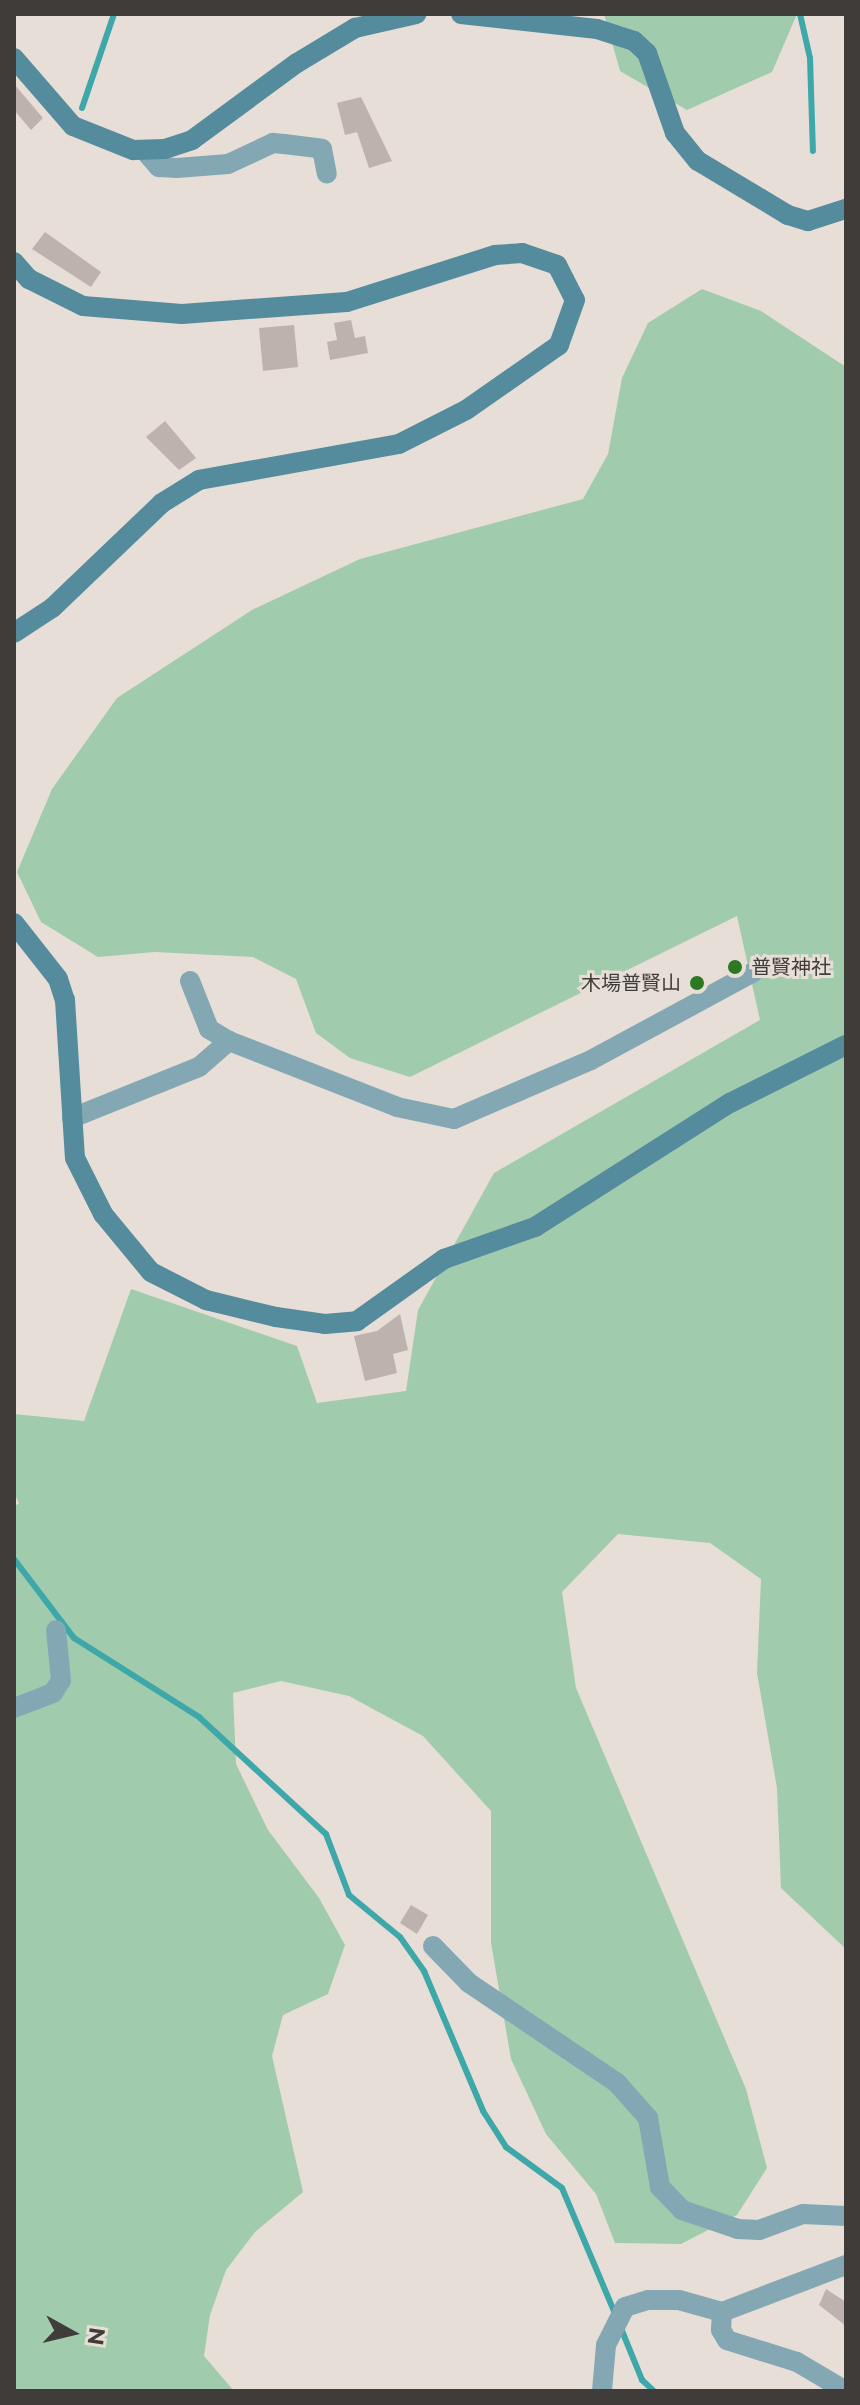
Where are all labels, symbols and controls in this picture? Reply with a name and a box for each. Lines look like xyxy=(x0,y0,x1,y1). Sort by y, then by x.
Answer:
place label: 普賢神社 xyxy=(751,955,831,979)
marker: 普賢神社 xyxy=(726,958,744,976)
place label: 木場普賢山 xyxy=(581,971,681,995)
marker: 木場普賢山 xyxy=(688,974,706,992)
north arrow xyxy=(32,2293,112,2373)
text: N xyxy=(82,2326,111,2347)

